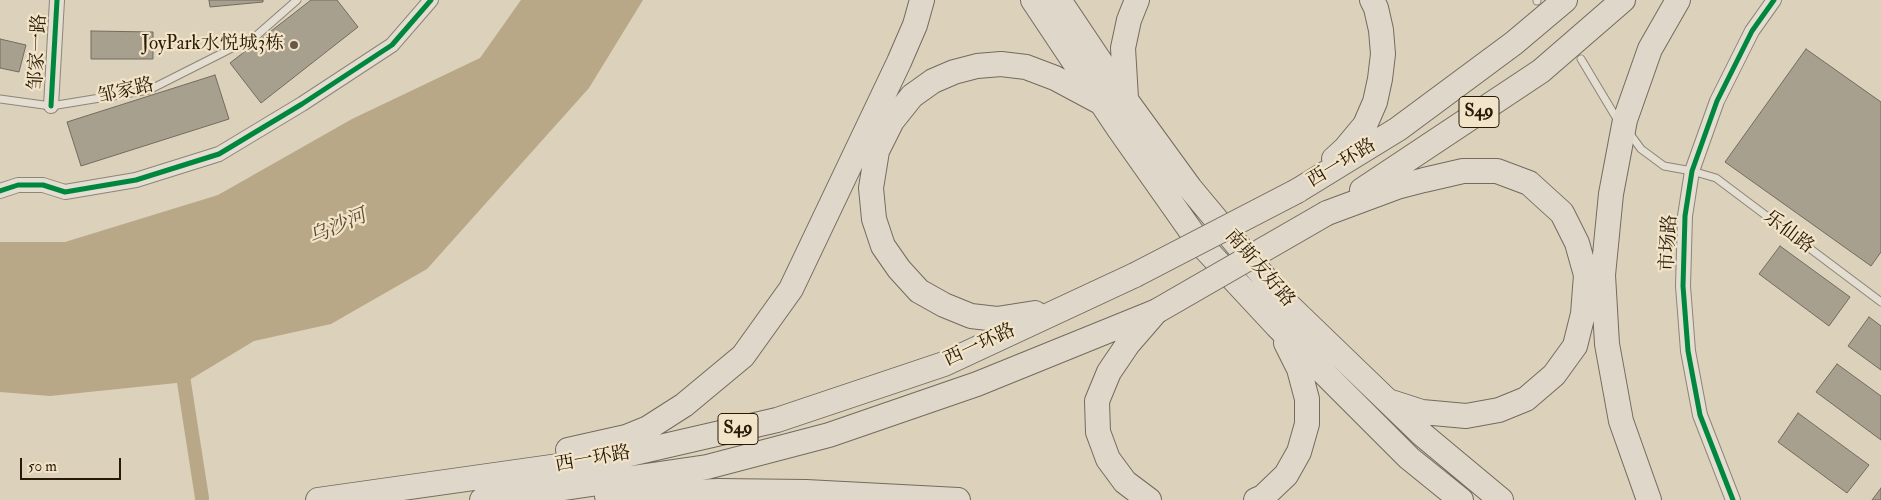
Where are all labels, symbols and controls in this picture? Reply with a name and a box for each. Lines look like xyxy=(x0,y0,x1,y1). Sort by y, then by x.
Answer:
street label: 邹家一路 xyxy=(26,13,52,91)
place label: JoyPark水悦城3栋 xyxy=(142,34,284,56)
marker: JoyPark水悦城3栋 xyxy=(288,39,300,51)
street label: 邹家路 xyxy=(96,74,156,110)
road number: S49 xyxy=(1459,96,1499,128)
street label: 西一环路 xyxy=(1304,135,1380,193)
water label: 乌沙河 xyxy=(306,205,370,251)
street label: 乐仙路 xyxy=(1758,207,1818,259)
street label: 市场路 xyxy=(1657,214,1683,272)
street label: 南斯友好路 xyxy=(1219,226,1299,312)
street label: 西一环路 xyxy=(941,320,1019,372)
road number: S49 xyxy=(718,414,758,444)
street label: 西一环路 xyxy=(554,442,632,478)
scale bar xyxy=(22,448,124,480)
text: 50 m xyxy=(28,457,57,476)

